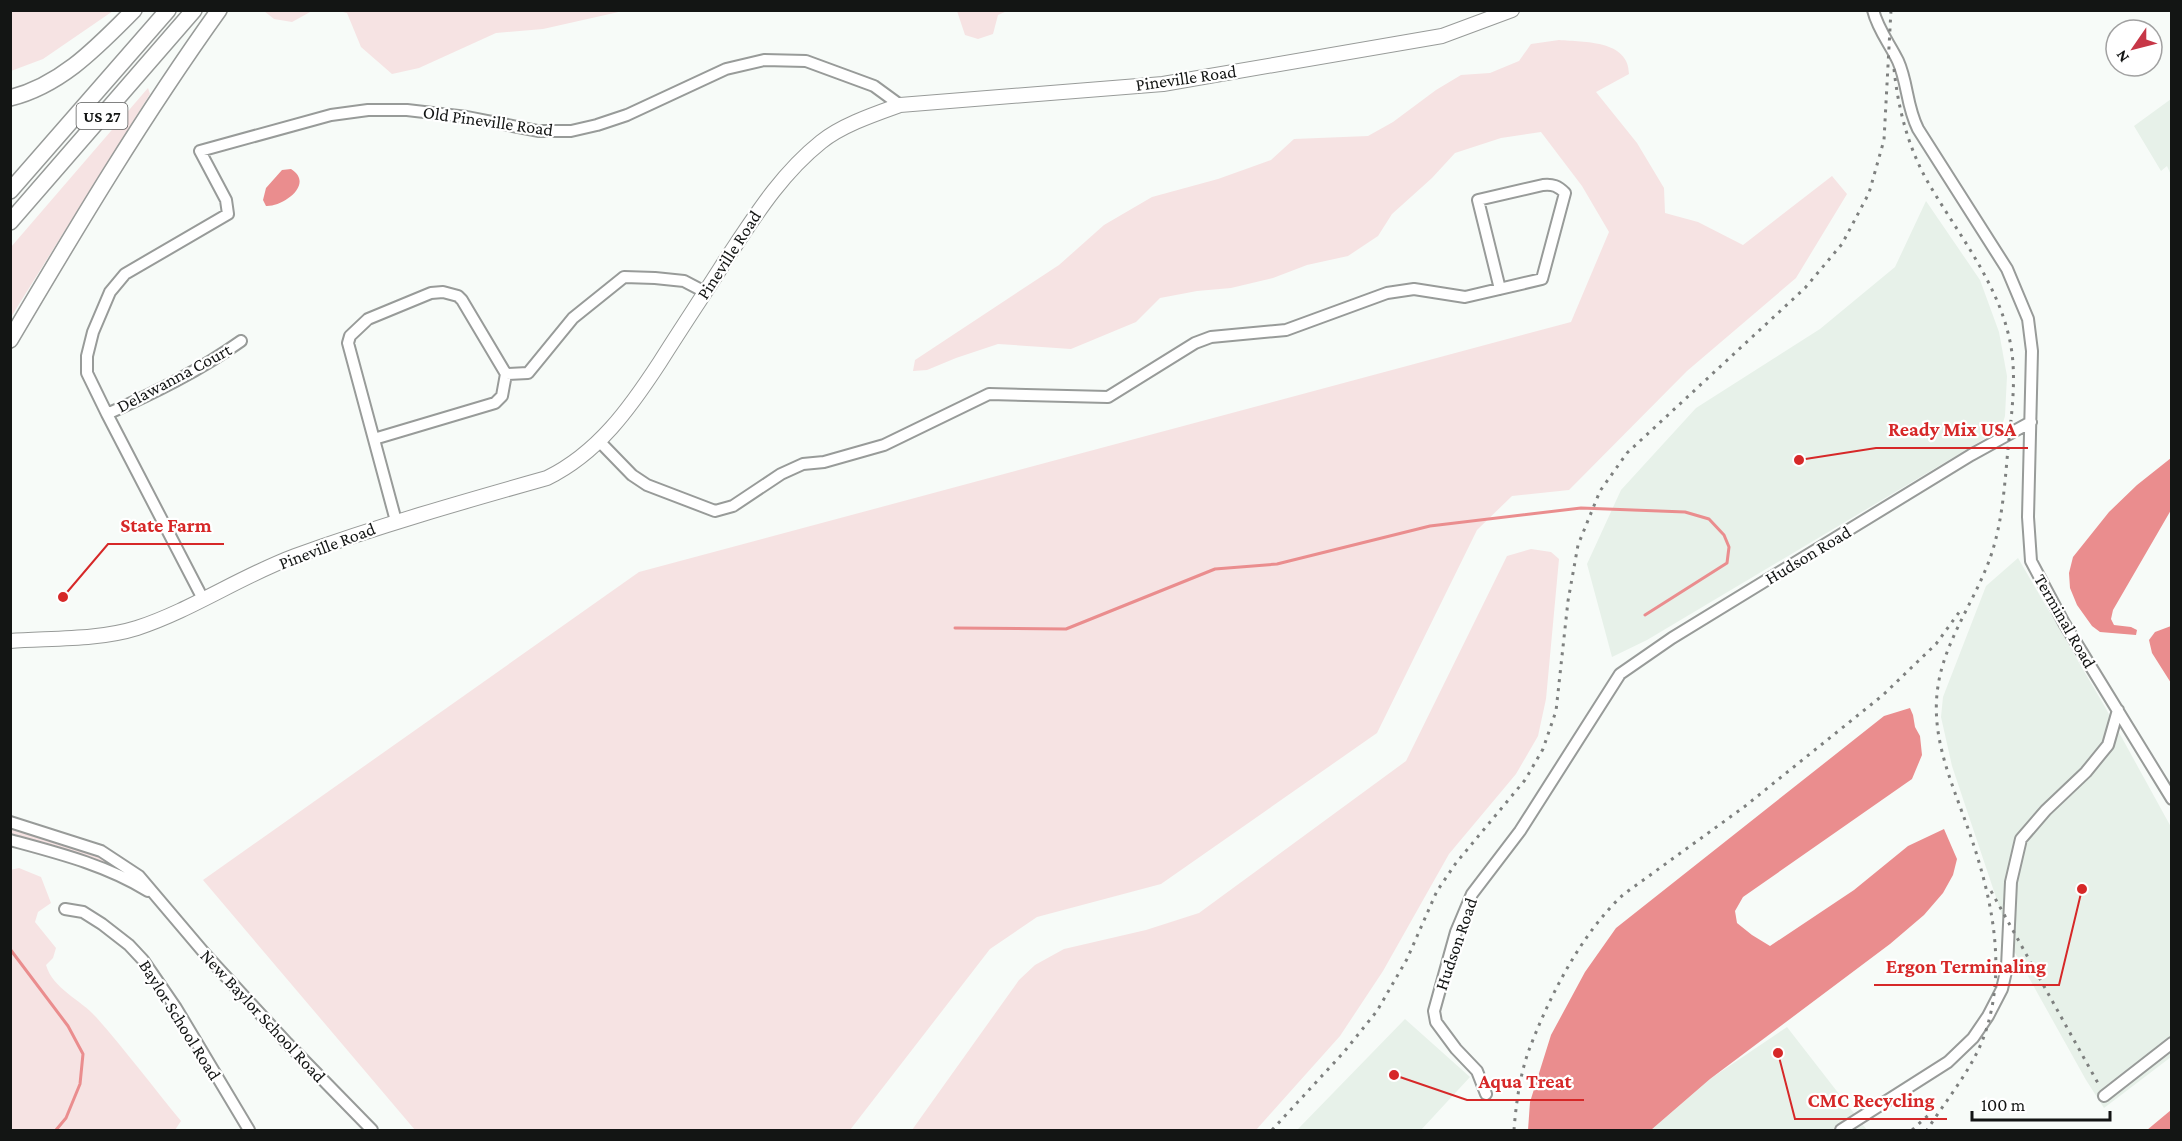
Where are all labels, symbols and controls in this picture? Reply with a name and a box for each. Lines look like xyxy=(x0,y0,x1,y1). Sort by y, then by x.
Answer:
north arrow xyxy=(2104,18,2164,78)
text: N xyxy=(2112,47,2132,66)
street label: Pineville Road xyxy=(1134,61,1238,95)
street label: Old Pineville Road xyxy=(422,102,555,140)
road number: US 27 xyxy=(76,103,128,129)
street label: Pineville Road xyxy=(693,207,765,303)
street label: Delawanna Court xyxy=(113,339,236,417)
callout: Ready Mix USA xyxy=(1876,410,2028,448)
text: Ready Mix USA xyxy=(1888,418,2017,440)
callout: State Farm xyxy=(108,506,224,544)
text: State Farm xyxy=(120,514,212,536)
street label: Pineville Road xyxy=(276,518,378,574)
street label: Hudson Road xyxy=(1762,521,1855,588)
street label: Terminal Road xyxy=(2030,570,2100,672)
street label: Hudson Road xyxy=(1431,895,1481,993)
street label: New Baylor School Road xyxy=(196,946,330,1087)
callout: Ergon Terminaling xyxy=(1874,947,2059,985)
text: Ergon Terminaling xyxy=(1886,955,2046,977)
street label: Baylor School Road xyxy=(135,956,225,1084)
callout: Aqua Treat xyxy=(1467,1062,1584,1100)
text: Aqua Treat xyxy=(1477,1070,1572,1092)
callout: CMC Recycling xyxy=(1795,1081,1947,1119)
scale bar xyxy=(1972,1084,2110,1122)
text: CMC Recycling xyxy=(1807,1089,1935,1111)
text: 100 m xyxy=(1981,1095,2026,1115)

